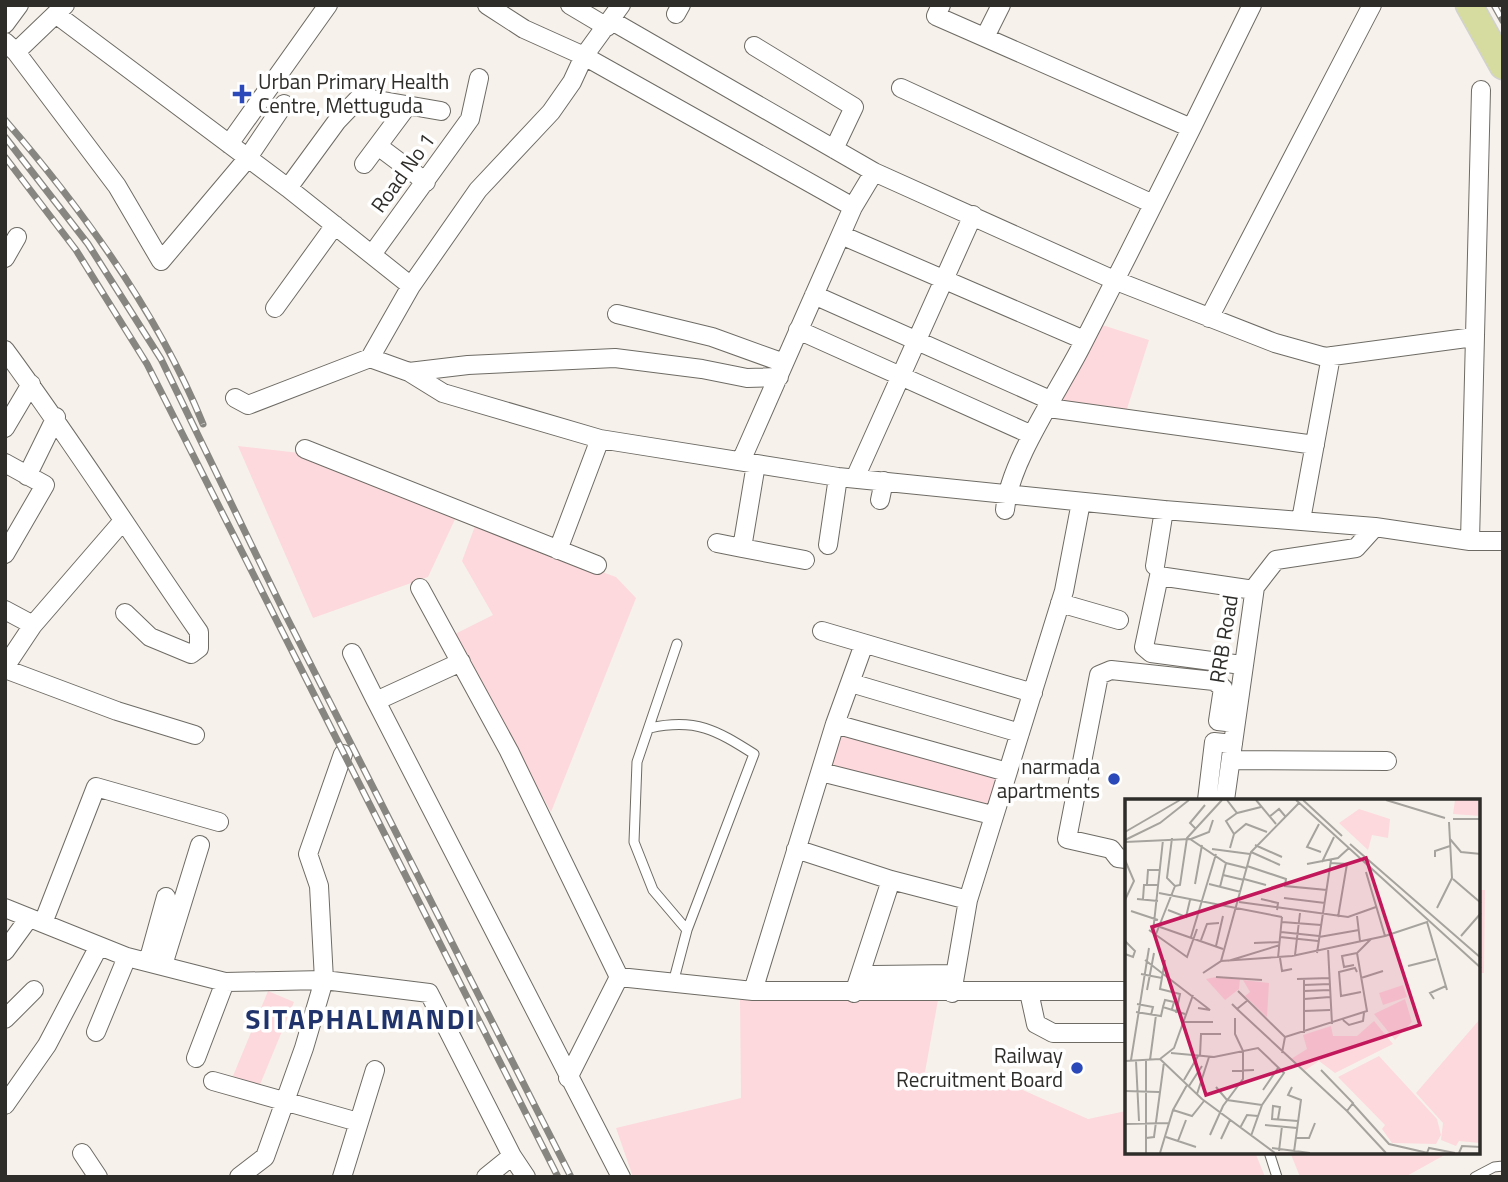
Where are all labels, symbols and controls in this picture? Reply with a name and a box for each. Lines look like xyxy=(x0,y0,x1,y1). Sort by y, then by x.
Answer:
place label: Urban Primary Health Centre, Mettuguda xyxy=(258,65,449,121)
marker: Urban Primary Health Centre, Mettuguda xyxy=(232,84,252,104)
street label: Road No 1 xyxy=(362,126,442,219)
street label: RRB Road xyxy=(1200,592,1246,685)
place label: narmada apartments xyxy=(997,750,1100,806)
marker: narmada apartments xyxy=(1106,771,1122,787)
inset map xyxy=(1125,799,1480,1154)
district label: SITAPHALMANDI xyxy=(245,997,477,1040)
place label: Railway Recruitment Board xyxy=(896,1039,1063,1095)
marker: Railway Recruitment Board xyxy=(1069,1060,1085,1076)

